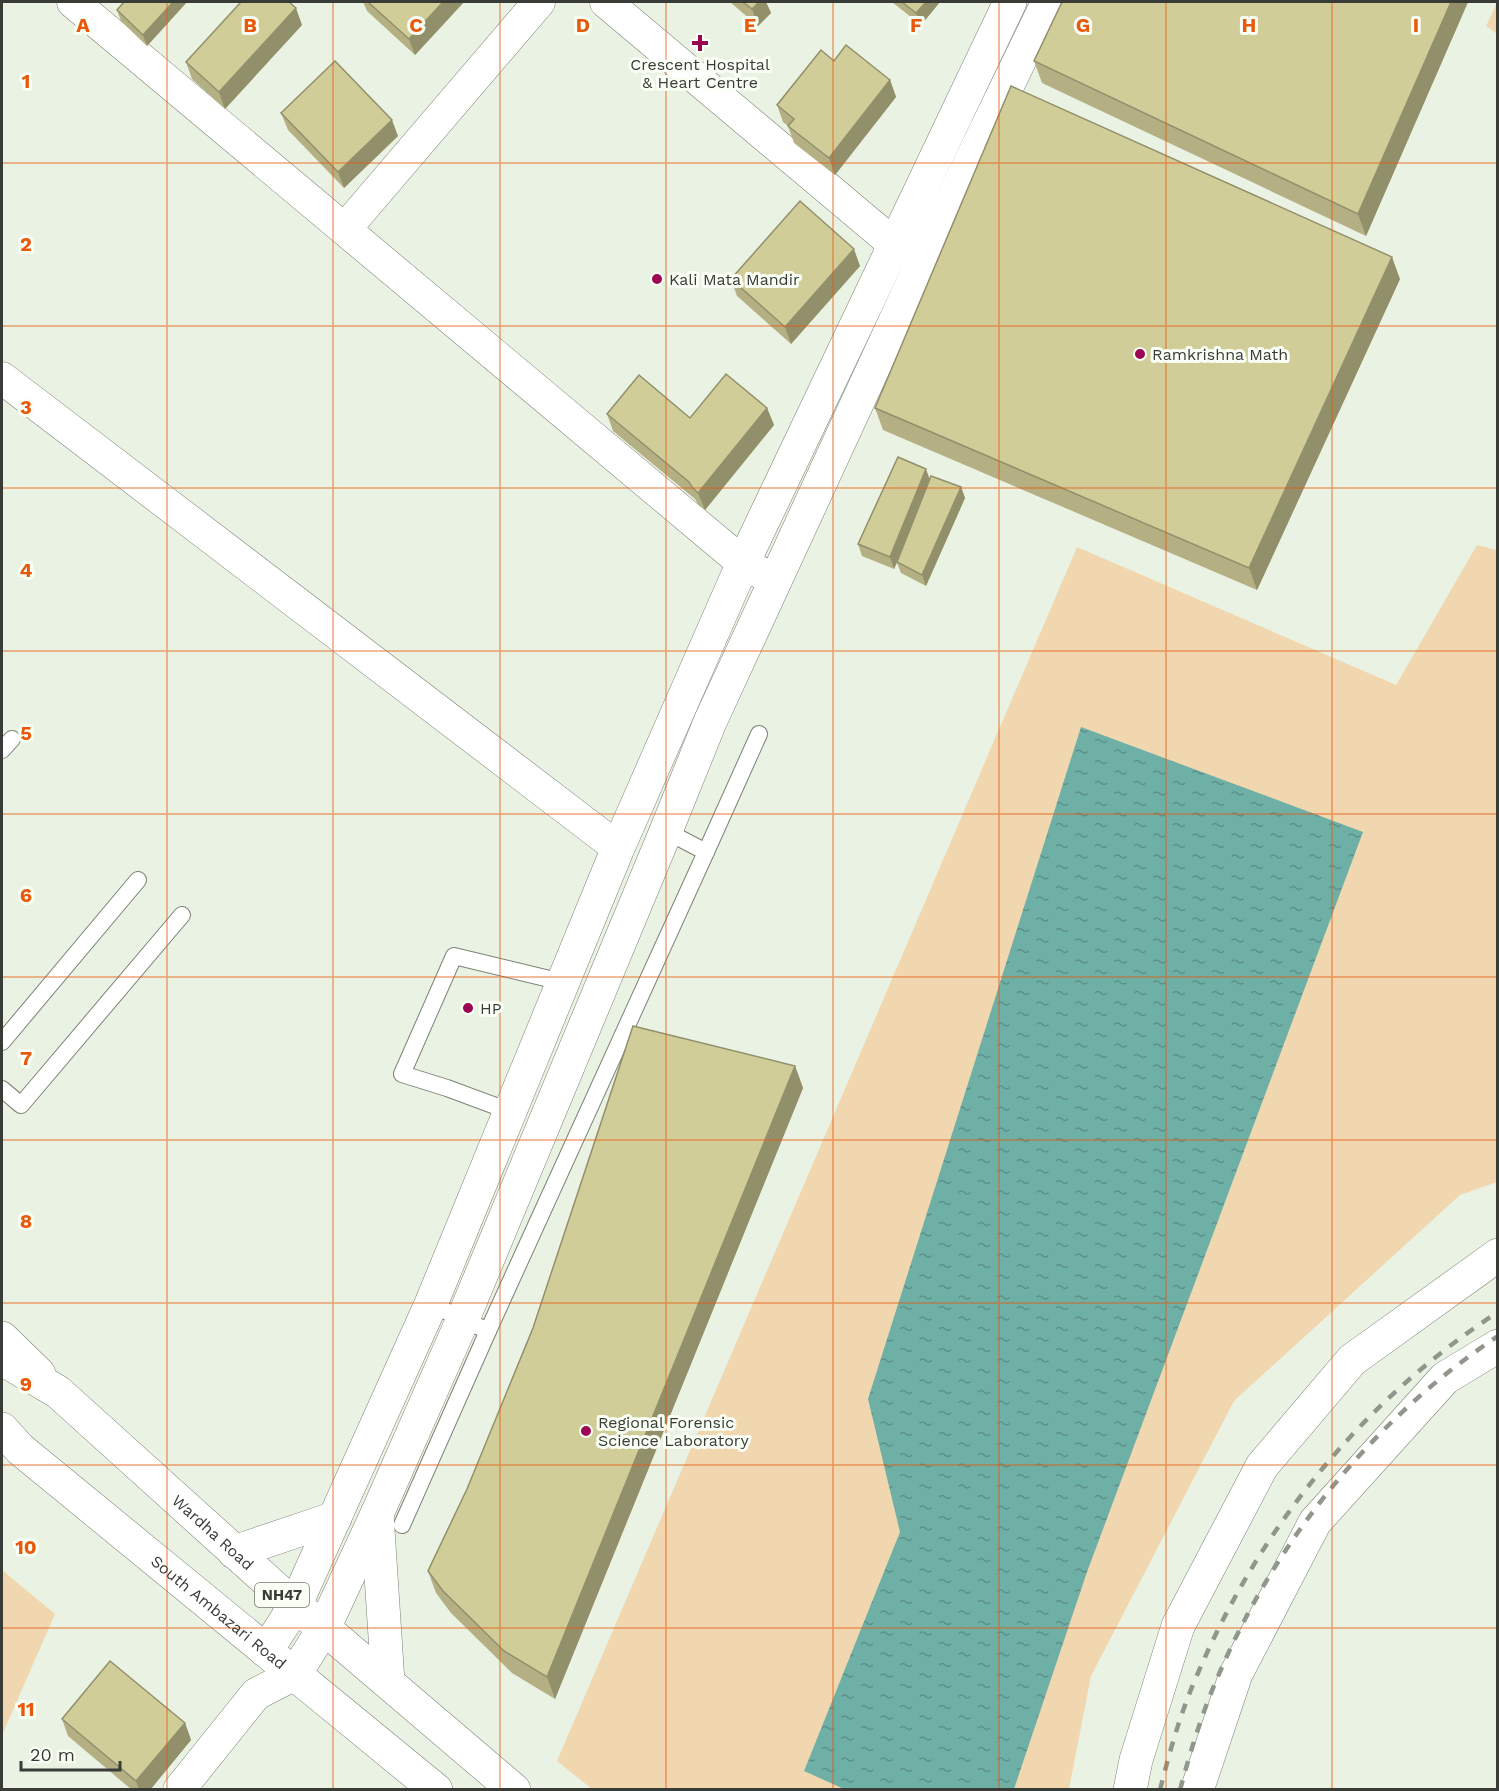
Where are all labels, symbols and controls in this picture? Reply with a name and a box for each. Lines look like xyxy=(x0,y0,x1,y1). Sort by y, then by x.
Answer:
text: A xyxy=(76,13,90,37)
text: B xyxy=(243,13,257,37)
text: C xyxy=(409,13,423,37)
text: D xyxy=(576,13,590,37)
text: E xyxy=(744,13,756,37)
text: F xyxy=(910,13,922,37)
text: G xyxy=(1076,13,1090,37)
text: H xyxy=(1242,13,1256,37)
text: I xyxy=(1413,13,1419,37)
marker: Crescent Hospital & Heart Centre xyxy=(691,34,709,52)
place label: Crescent Hospital & Heart Centre xyxy=(630,55,770,92)
text: 1 xyxy=(22,69,30,93)
text: 2 xyxy=(20,232,32,256)
place label: Kali Mata Mandir xyxy=(669,270,800,289)
marker: Kali Mata Mandir xyxy=(650,272,664,286)
place label: Ramkrishna Math xyxy=(1152,345,1288,364)
marker: Ramkrishna Math xyxy=(1133,347,1147,361)
text: 3 xyxy=(20,395,32,419)
text: 4 xyxy=(20,558,33,582)
text: 5 xyxy=(20,721,32,745)
text: 6 xyxy=(20,883,32,907)
place label: HP xyxy=(480,999,502,1018)
marker: HP xyxy=(461,1001,475,1015)
text: 7 xyxy=(20,1046,32,1070)
text: 8 xyxy=(20,1209,32,1233)
text: 9 xyxy=(20,1372,32,1396)
place label: Regional Forensic Science Laboratory xyxy=(598,1413,749,1450)
marker: Regional Forensic Science Laboratory xyxy=(579,1424,593,1438)
street label: Wardha Road xyxy=(168,1491,257,1574)
text: 10 xyxy=(15,1535,37,1559)
street label: South Ambazari Road xyxy=(147,1551,290,1673)
road number: NH47 xyxy=(255,1583,309,1607)
text: 11 xyxy=(17,1697,35,1721)
scale bar xyxy=(21,1734,120,1772)
text: 20 m xyxy=(30,1744,75,1765)

